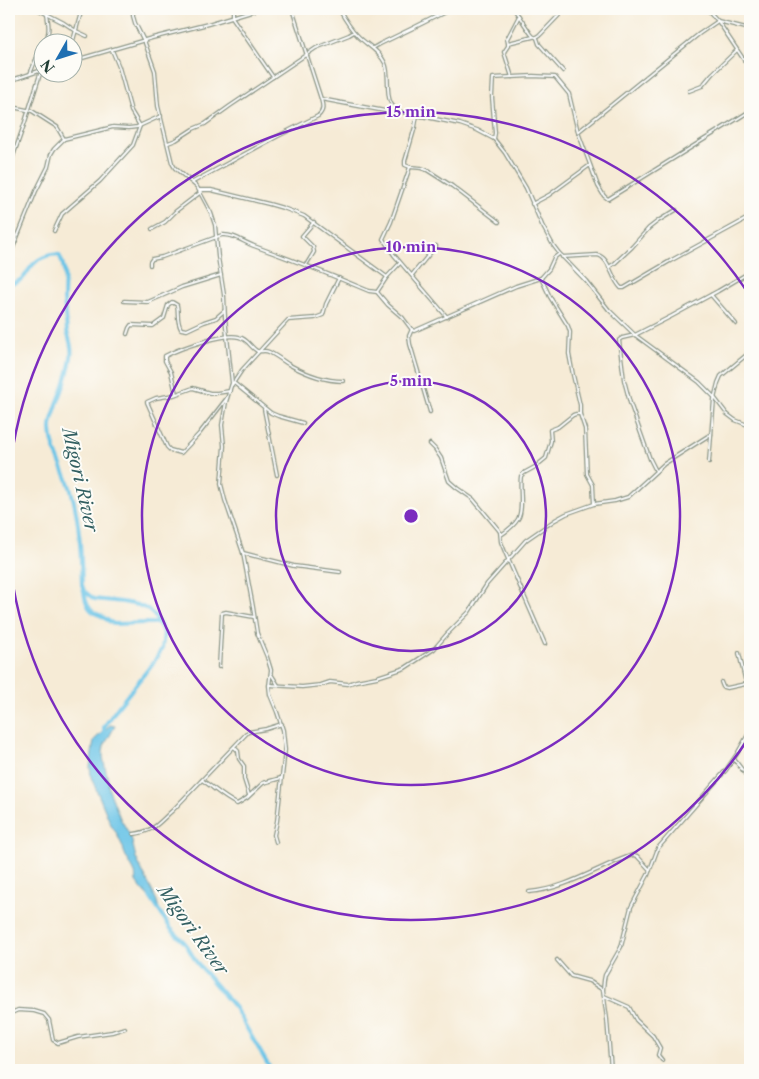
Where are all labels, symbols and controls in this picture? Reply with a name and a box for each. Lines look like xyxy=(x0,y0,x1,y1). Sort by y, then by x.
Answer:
north arrow xyxy=(32,32,82,82)
text: N xyxy=(37,56,59,77)
text: 15 min xyxy=(386,102,436,121)
text: 10 min xyxy=(386,237,437,256)
text: 5 min xyxy=(390,371,433,390)
water label: Migori River xyxy=(57,424,103,536)
centre of rings xyxy=(402,507,420,525)
water label: Migori River xyxy=(152,879,234,981)

